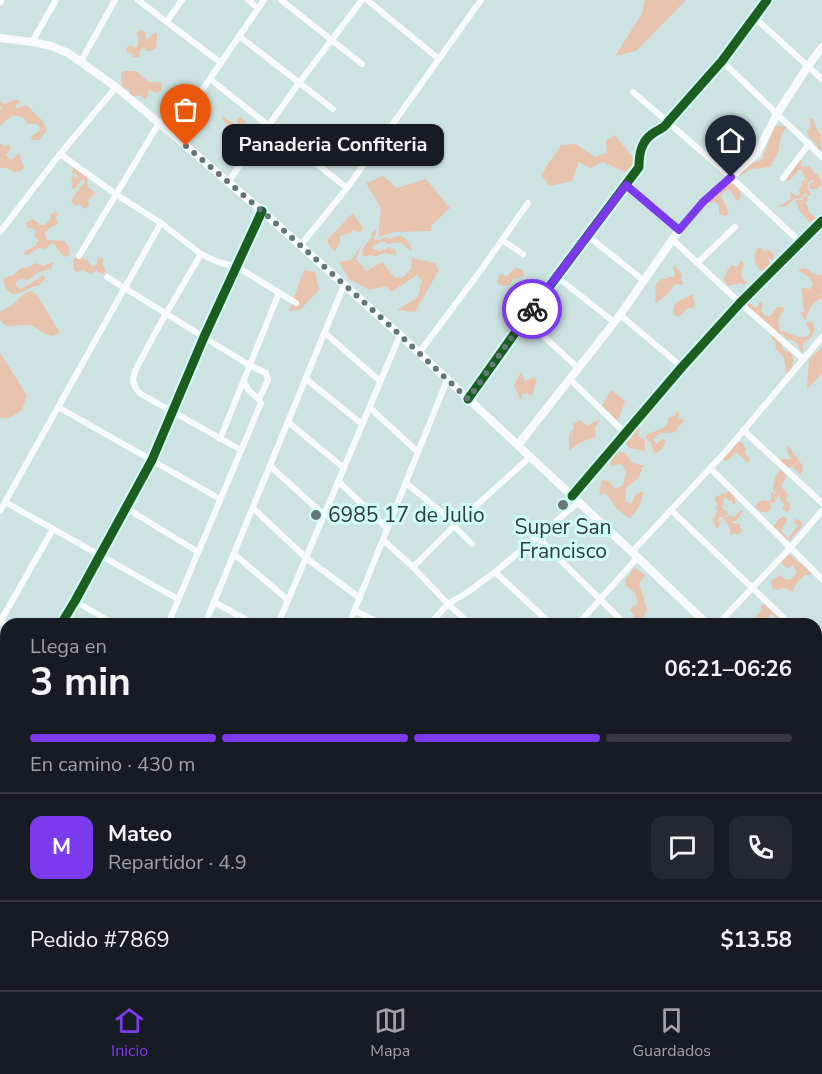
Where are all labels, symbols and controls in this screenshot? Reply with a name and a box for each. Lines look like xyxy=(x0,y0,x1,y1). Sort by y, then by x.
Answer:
pin xyxy=(160,84,211,146)
icon: bag xyxy=(169,93,202,126)
pin xyxy=(705,115,756,177)
icon: home xyxy=(714,124,747,157)
callout: Panaderia Confiteria xyxy=(222,125,444,167)
text: Panaderia Confiteria xyxy=(239,131,427,158)
courier xyxy=(502,279,562,339)
icon: bike xyxy=(516,293,549,326)
marker: Super San Francisco xyxy=(556,498,570,512)
place label: 6985 17 de Julio xyxy=(328,501,485,529)
marker: 6985 17 de Julio xyxy=(309,508,323,522)
place label: Super San Francisco xyxy=(515,513,612,565)
text: Llega en xyxy=(30,633,107,660)
text: 06:21–06:26 xyxy=(664,654,792,684)
text: 3 min xyxy=(30,656,131,709)
text: En camino · 430 m xyxy=(30,751,195,778)
button: chat xyxy=(651,816,714,879)
button: phone xyxy=(729,816,792,879)
text: Mateo xyxy=(108,819,172,849)
text: M xyxy=(52,832,71,862)
text: Repartidor · 4.9 xyxy=(108,849,247,876)
text: Pedido #7869 xyxy=(30,925,170,955)
text: $13.58 xyxy=(721,925,792,955)
tab: Inicio xyxy=(111,1004,148,1062)
tab: Mapa xyxy=(370,1004,410,1062)
tab: Guardados xyxy=(632,1004,711,1062)

